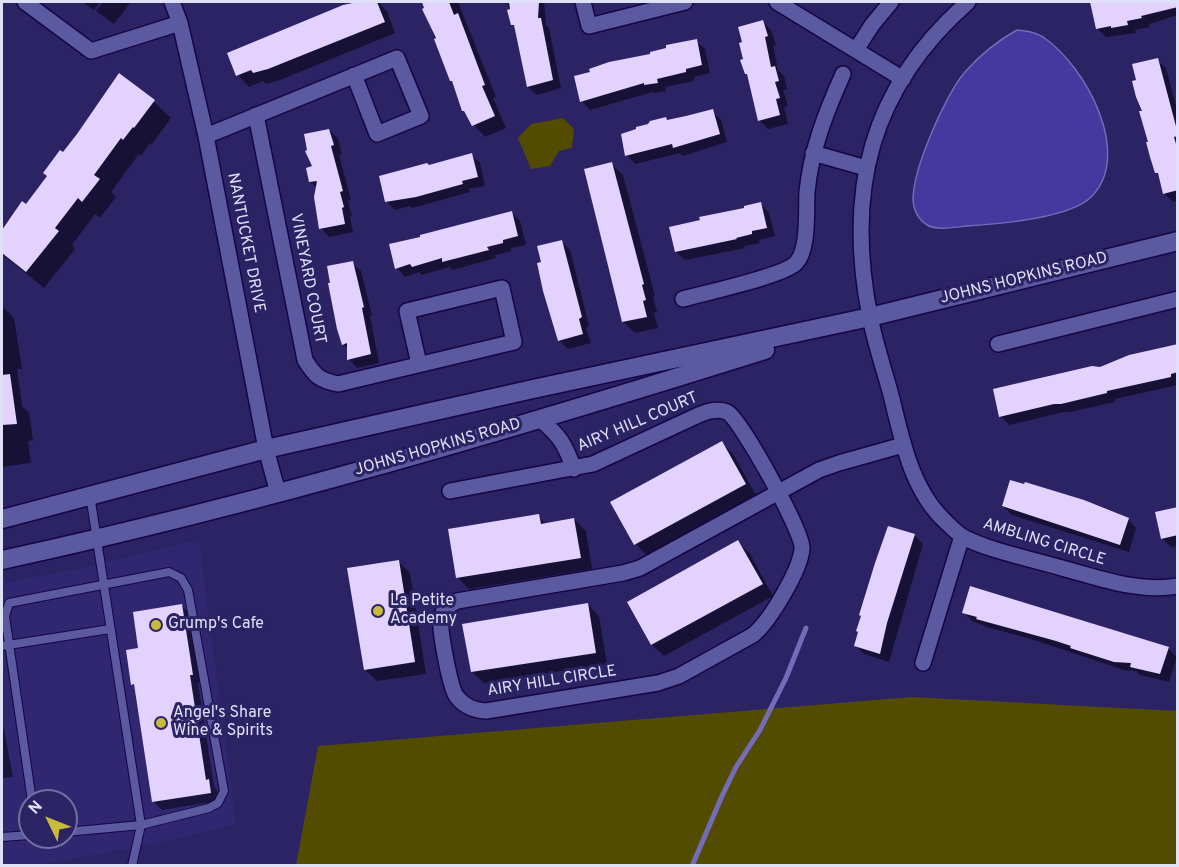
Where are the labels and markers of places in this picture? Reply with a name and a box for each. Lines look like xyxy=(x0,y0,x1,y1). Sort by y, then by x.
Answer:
place label: La Petite Academy xyxy=(390,592,457,630)
marker: La Petite Academy xyxy=(371,604,385,618)
place label: Grump's Cafe xyxy=(168,615,264,635)
marker: Grump's Cafe xyxy=(149,618,163,632)
place label: Angel's Share Wine & Spirits xyxy=(173,704,273,742)
marker: Angel's Share Wine & Spirits xyxy=(154,716,168,730)

